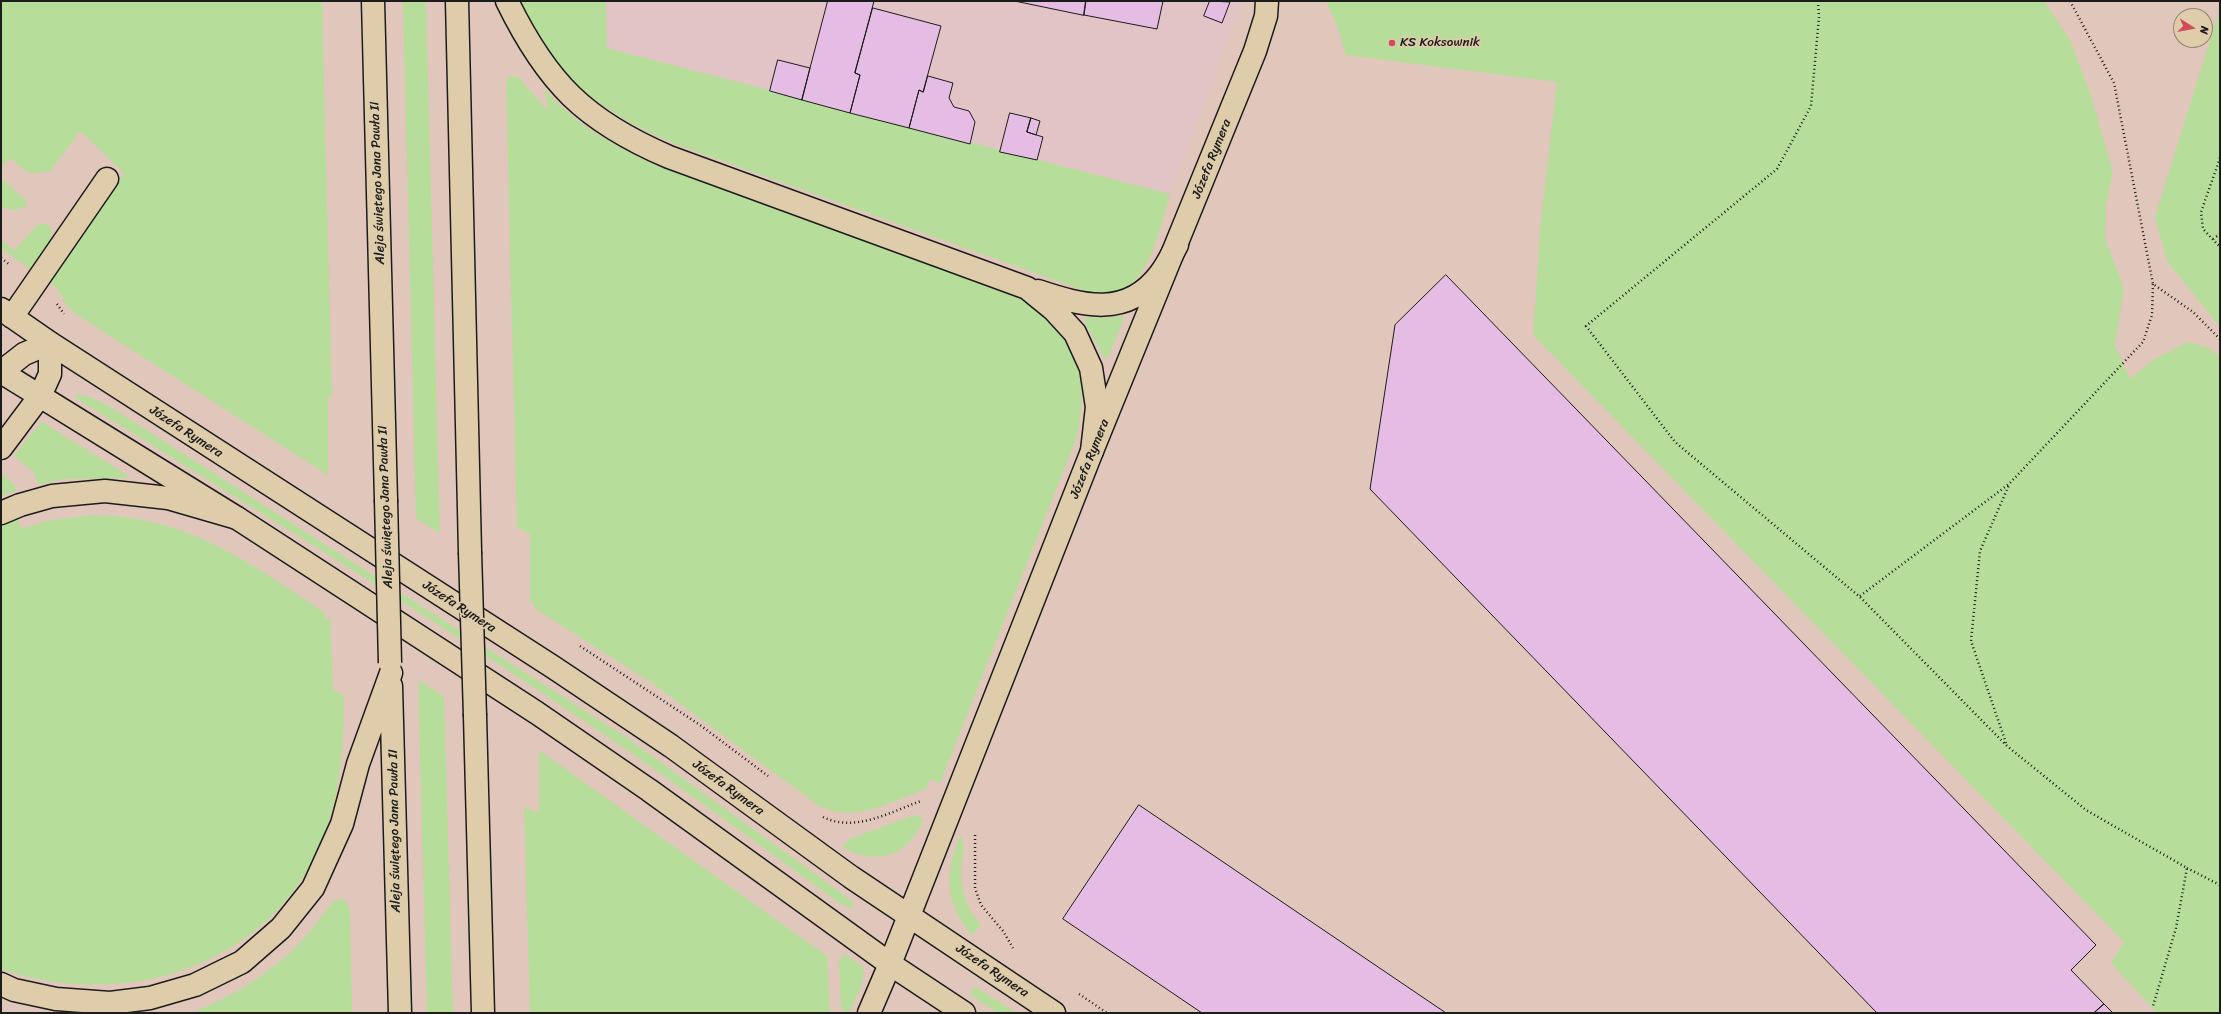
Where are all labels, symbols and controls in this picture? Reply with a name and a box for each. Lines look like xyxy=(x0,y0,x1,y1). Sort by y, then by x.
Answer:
north arrow xyxy=(2173,8,2213,48)
text: N xyxy=(2194,25,2214,36)
place label: KS Koksownik xyxy=(1400,35,1480,51)
marker: KS Koksownik xyxy=(1387,38,1397,48)
street label: Aleja świętego Jana Pawła II xyxy=(367,101,389,265)
street label: Józefa Rymera xyxy=(1189,117,1235,201)
street label: Józefa Rymera xyxy=(146,403,226,461)
street label: Józefa Rymera xyxy=(1067,417,1113,501)
street label: Aleja świętego Jana Pawła II xyxy=(375,425,397,589)
street label: Józefa Rymera xyxy=(419,578,499,636)
street label: Aleja świętego Jana Pawła II xyxy=(386,749,404,913)
street label: Józefa Rymera xyxy=(689,757,767,819)
street label: Józefa Rymera xyxy=(953,941,1031,1001)

